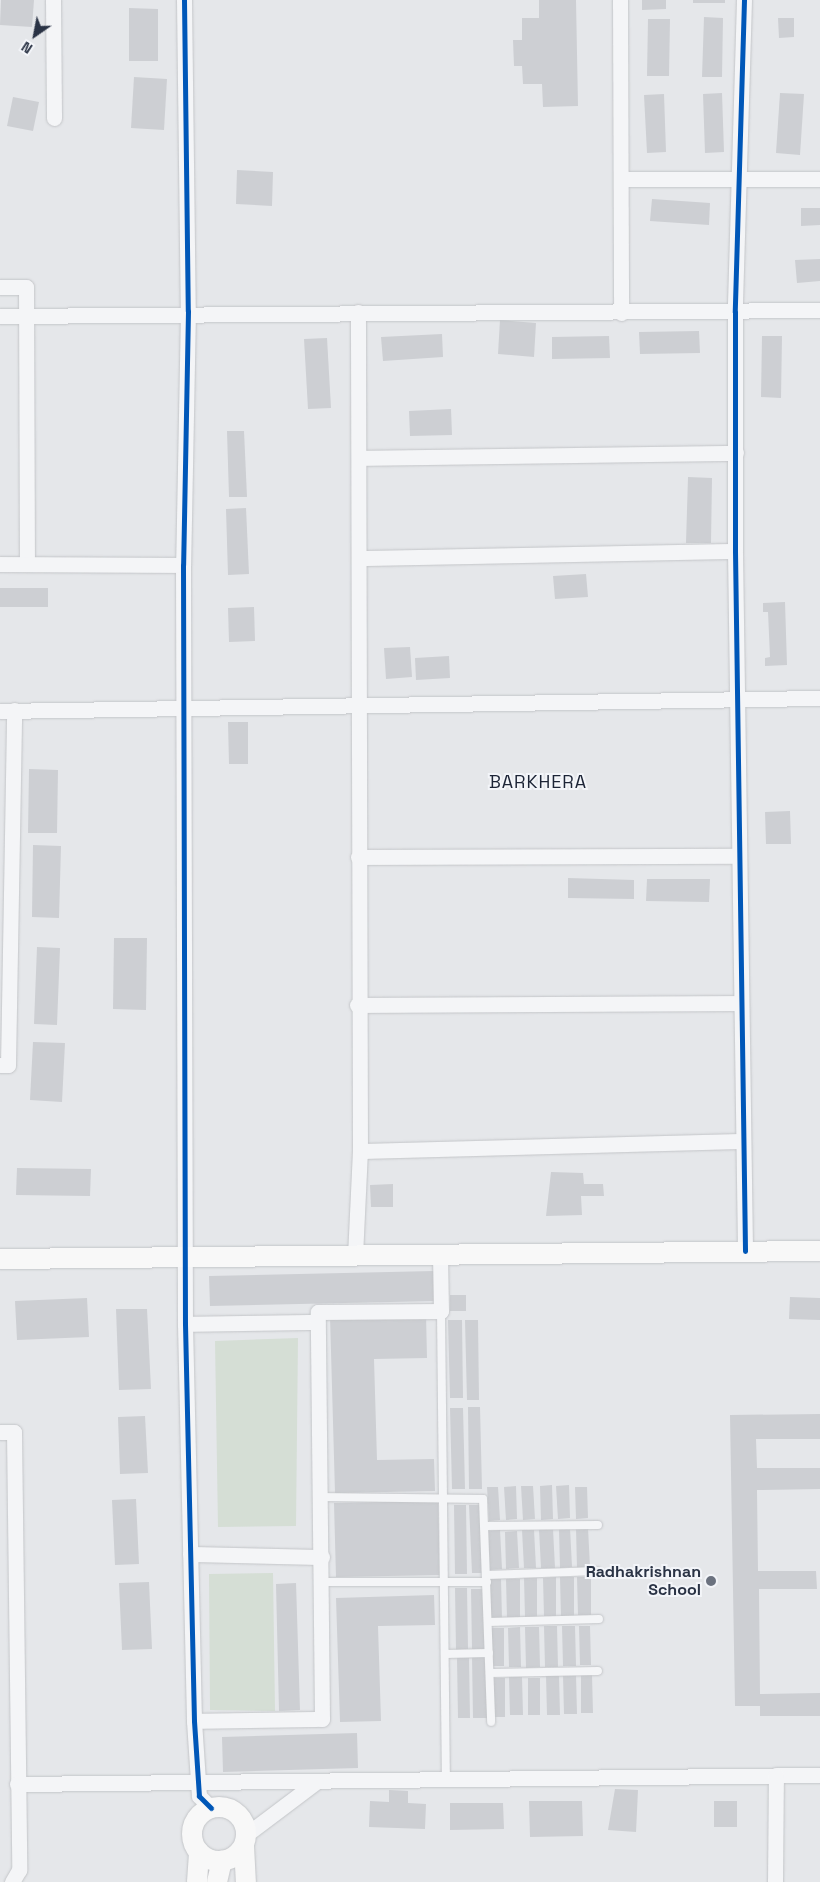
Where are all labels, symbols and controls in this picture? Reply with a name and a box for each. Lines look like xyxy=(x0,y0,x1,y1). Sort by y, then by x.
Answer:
north arrow xyxy=(10,10,60,60)
text: N xyxy=(18,37,36,58)
district label: BARKHERA xyxy=(488,771,588,793)
place label: Radhakrishnan School xyxy=(586,1562,701,1600)
marker: Radhakrishnan School xyxy=(705,1575,717,1587)

